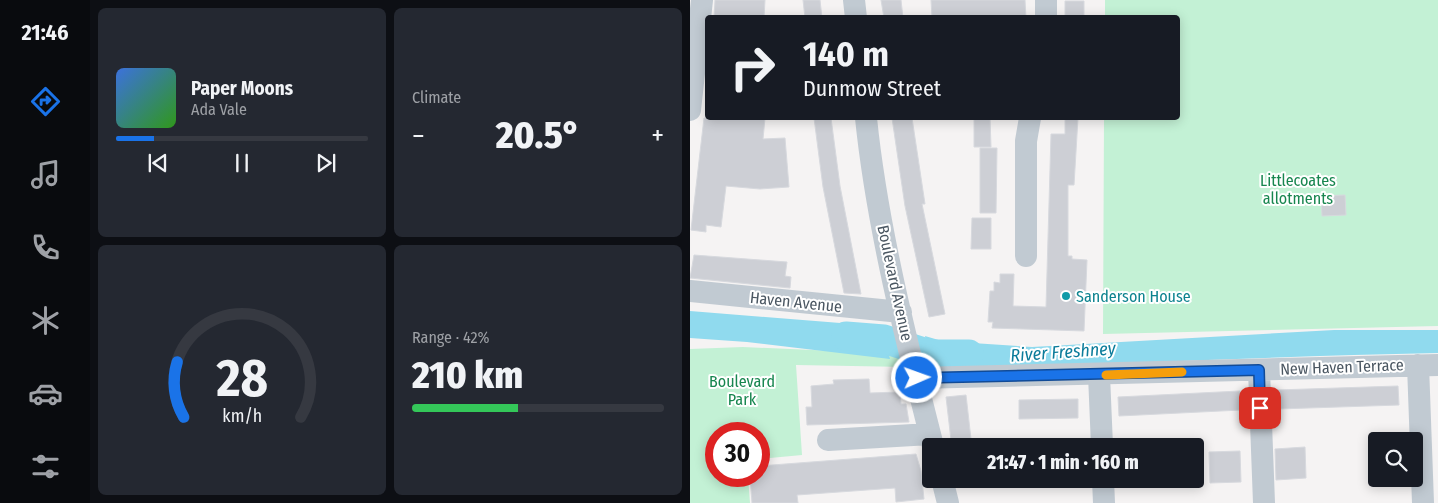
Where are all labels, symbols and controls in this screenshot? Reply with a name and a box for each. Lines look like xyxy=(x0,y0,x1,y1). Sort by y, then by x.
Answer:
text: 21:46 xyxy=(22,19,68,46)
text: 140 m xyxy=(803,33,889,75)
icon: right xyxy=(720,35,785,100)
text: Dunmow Street xyxy=(803,75,941,102)
text: Paper Moons xyxy=(191,77,293,100)
icon: directions xyxy=(28,84,63,119)
text: Climate xyxy=(412,88,461,107)
text: Ada Vale xyxy=(191,100,247,119)
text: 20.5° xyxy=(496,112,580,158)
text: − xyxy=(412,119,425,152)
text: + xyxy=(651,119,664,152)
icon: previous xyxy=(144,149,172,177)
icon: pause xyxy=(228,149,256,177)
icon: next xyxy=(312,149,340,177)
icon: music xyxy=(28,157,63,192)
park label: Littlecoates allotments xyxy=(1260,171,1336,208)
street label: Boulevard Avenue xyxy=(873,223,917,343)
icon: phone xyxy=(28,230,63,265)
place label: Sanderson House xyxy=(1076,287,1191,306)
street label: Haven Avenue xyxy=(749,288,843,316)
marker: Sanderson House xyxy=(1060,290,1072,302)
icon: climate xyxy=(28,303,63,338)
text: Range · 42% xyxy=(412,328,489,347)
water label: River Freshney xyxy=(1010,337,1117,367)
text: 28 xyxy=(215,347,268,410)
position arrow xyxy=(890,351,942,403)
text: 210 km xyxy=(412,352,523,398)
street label: New Haven Terrace xyxy=(1280,355,1404,379)
park label: Boulevard Park xyxy=(709,372,775,409)
icon: car xyxy=(28,376,63,411)
pin xyxy=(1239,387,1281,429)
icon: arrive xyxy=(1246,394,1274,422)
text: km/h xyxy=(222,405,262,427)
speed limit sign: 30 xyxy=(705,422,770,487)
map controls xyxy=(1368,432,1423,487)
button: search xyxy=(1368,432,1423,487)
icon: filters xyxy=(28,449,63,484)
text: 21:47 · 1 min · 160 m xyxy=(987,451,1139,474)

